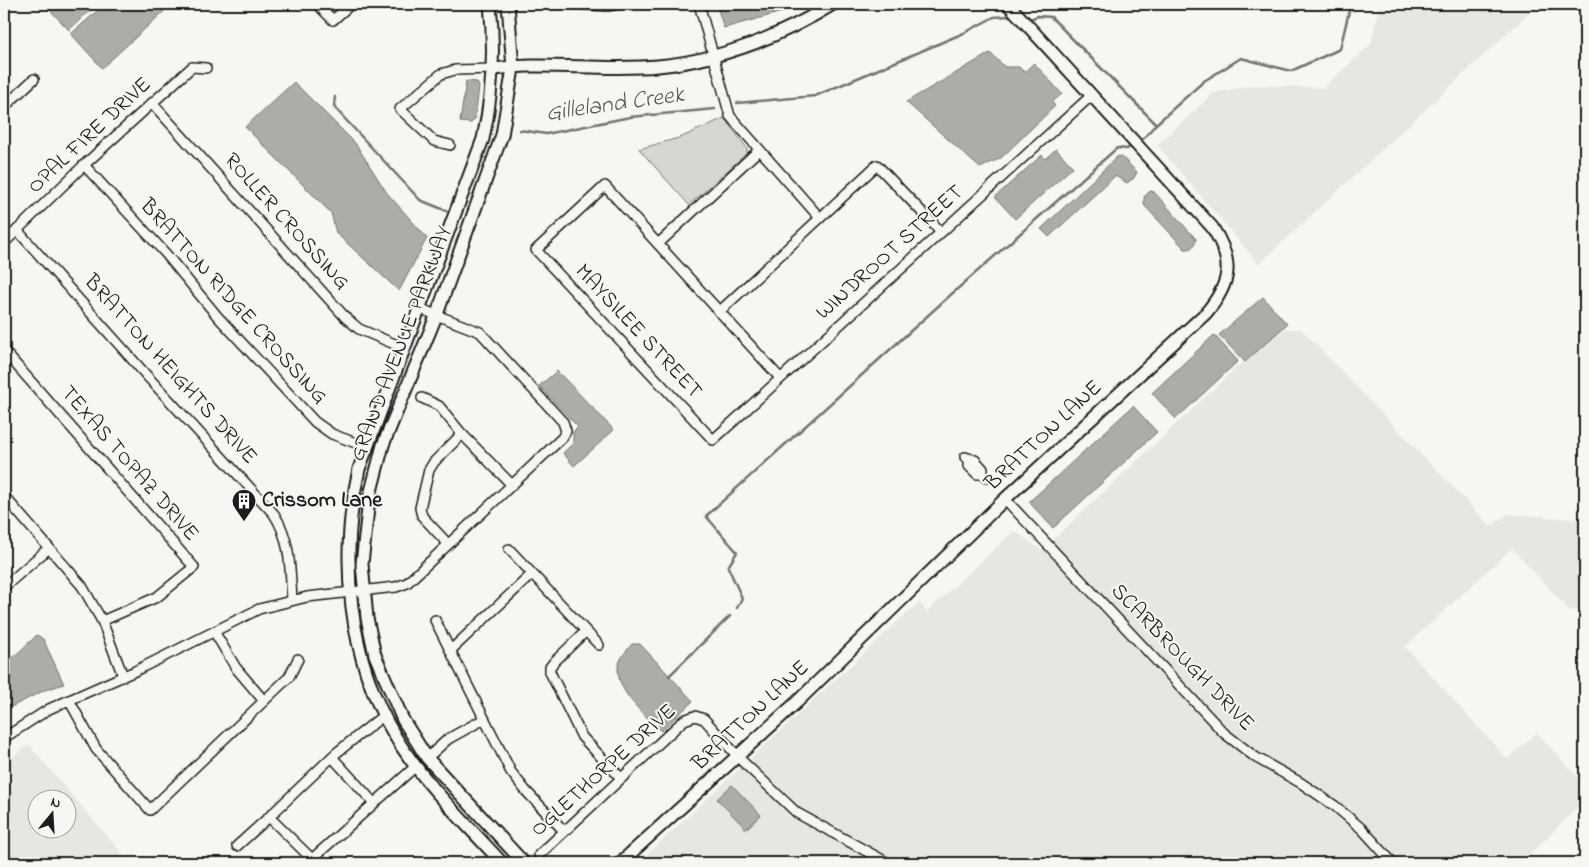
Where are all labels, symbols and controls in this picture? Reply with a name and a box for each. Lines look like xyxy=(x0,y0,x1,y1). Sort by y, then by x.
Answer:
street label: OPAL FIRE DRIVE xyxy=(21,70,159,202)
water label: Gilleland Creek xyxy=(544,78,688,132)
street label: ROLLER CROSSING xyxy=(216,146,356,298)
street label: WINDROOT STREET xyxy=(809,177,971,328)
street label: BRATTON RIDGE CROSSING xyxy=(131,191,334,412)
street label: GRAND AVENUE PARKWAY xyxy=(342,222,462,466)
street label: MAYSILEE STREET xyxy=(567,257,710,407)
street label: BRATTON HEIGHTS DRIVE xyxy=(75,267,264,472)
street label: BRATTON LANE xyxy=(977,373,1110,500)
street label: TEXAS TOPAZ DRIVE xyxy=(52,379,206,549)
place label: Crissom Lane xyxy=(262,485,383,517)
building icon: Crissom Lane xyxy=(231,488,257,522)
street label: SCARBROUGH DRIVE xyxy=(1103,577,1261,739)
street label: BRATTON LANE xyxy=(684,653,817,780)
street label: OGLETHORPE DRIVE xyxy=(524,697,684,845)
north arrow xyxy=(28,790,78,840)
text: N xyxy=(48,792,63,815)

